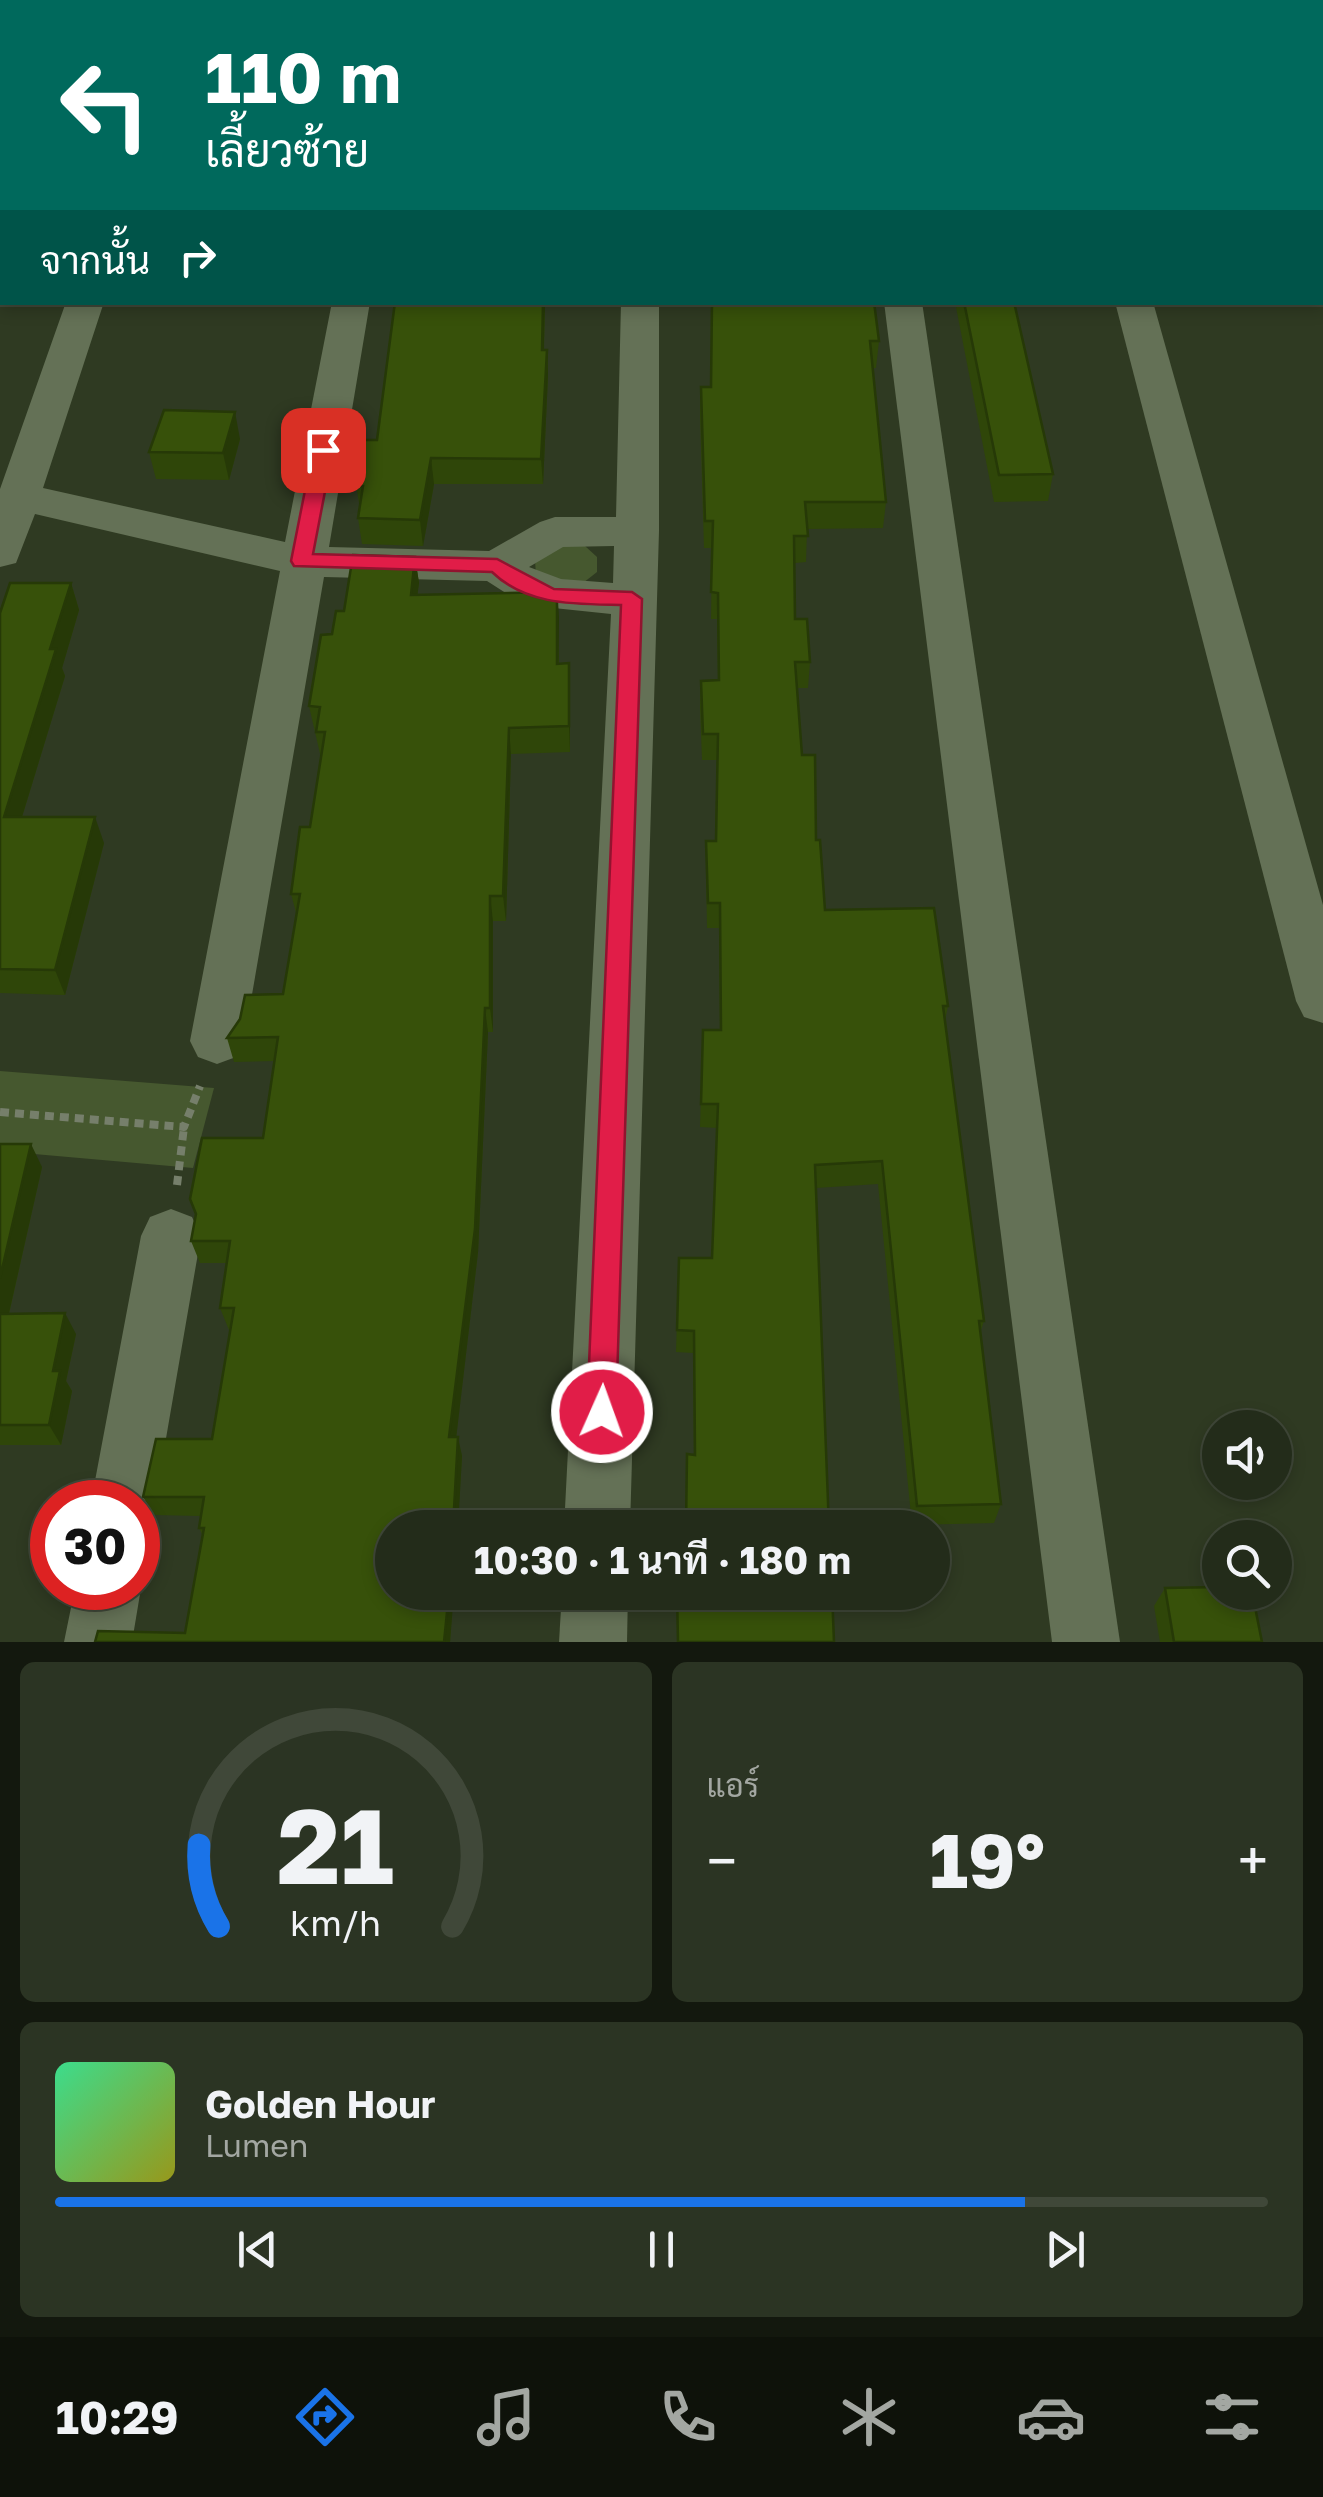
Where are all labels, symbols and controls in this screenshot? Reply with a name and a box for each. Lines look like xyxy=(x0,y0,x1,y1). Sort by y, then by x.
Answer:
text: 110 m xyxy=(205,34,401,118)
icon: left xyxy=(40,40,170,170)
text: เลี้ยวซ้าย xyxy=(205,123,369,177)
icon: right xyxy=(170,230,225,285)
text: จากนั้น xyxy=(40,237,150,282)
pin xyxy=(281,408,366,493)
icon: arrive xyxy=(296,423,351,478)
position arrow xyxy=(550,1360,654,1464)
map controls xyxy=(1202,1410,1292,1610)
button: sound xyxy=(1202,1410,1292,1500)
speed limit sign: 30 xyxy=(30,1480,160,1610)
button: search xyxy=(1202,1520,1292,1610)
text: 10:30 · 1 นาที · 180 m xyxy=(474,1537,851,1582)
text: แอร์ xyxy=(707,1766,759,1804)
text: 21 xyxy=(277,1782,394,1907)
text: 19° xyxy=(929,1814,1045,1905)
text: − xyxy=(707,1827,737,1893)
text: + xyxy=(1238,1827,1268,1893)
text: km/h xyxy=(290,1901,381,1944)
text: Golden Hour xyxy=(205,2081,436,2126)
text: Lumen xyxy=(205,2126,309,2164)
icon: previous xyxy=(230,2222,285,2277)
icon: pause xyxy=(634,2222,689,2277)
icon: next xyxy=(1038,2222,1093,2277)
icon: directions xyxy=(290,2382,360,2452)
icon: music xyxy=(471,2382,541,2452)
icon: phone xyxy=(653,2382,723,2452)
icon: climate xyxy=(834,2382,904,2452)
icon: car xyxy=(1016,2382,1086,2452)
icon: filters xyxy=(1197,2382,1267,2452)
text: 10:29 xyxy=(56,2390,179,2444)

